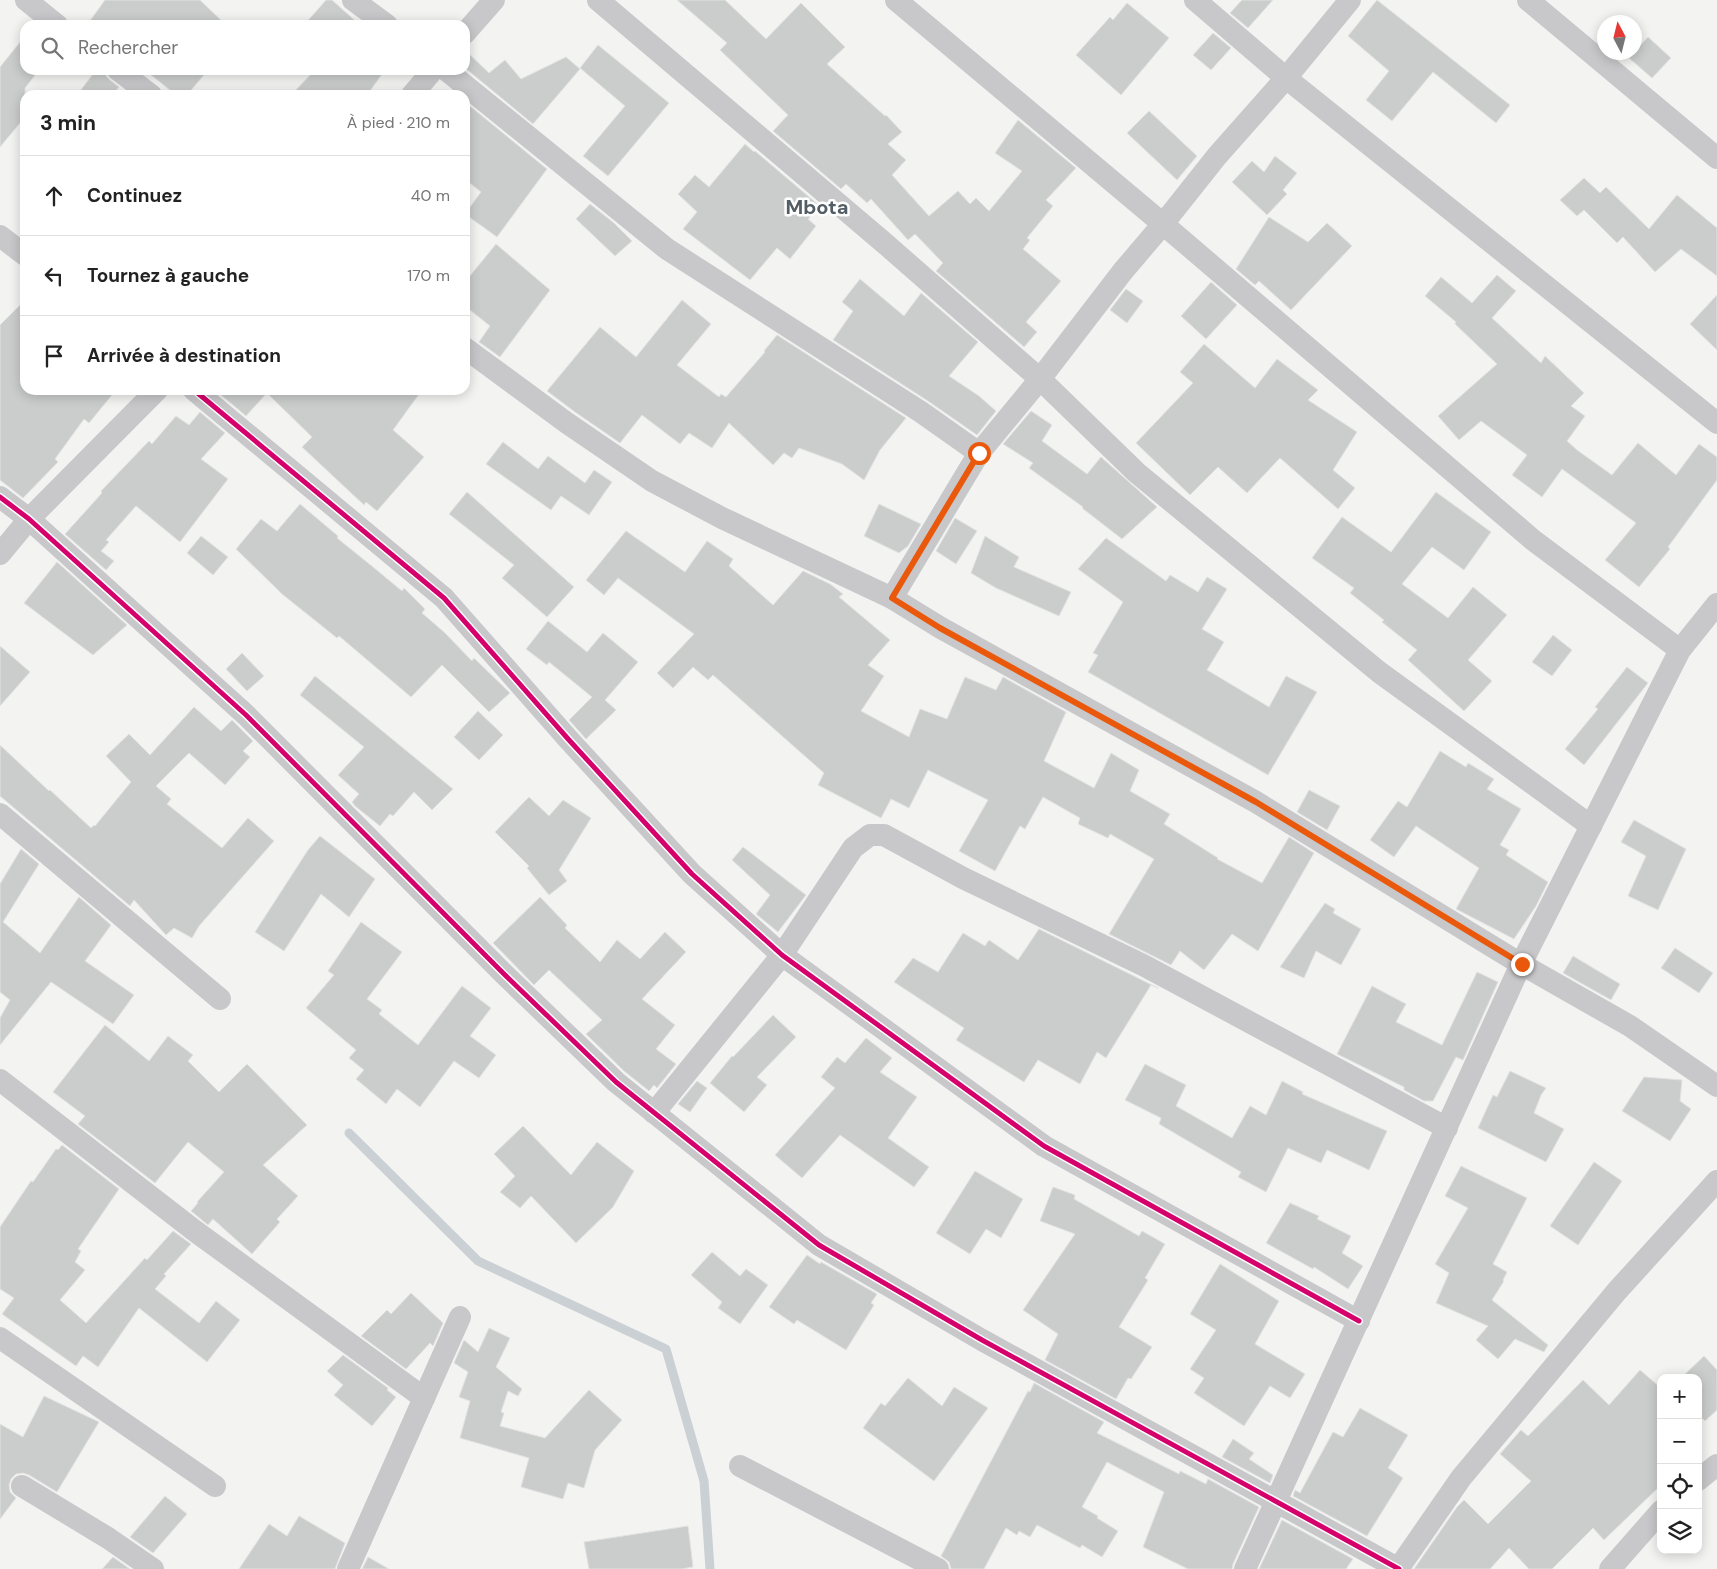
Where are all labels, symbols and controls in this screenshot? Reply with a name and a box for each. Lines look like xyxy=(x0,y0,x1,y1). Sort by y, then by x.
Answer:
north arrow xyxy=(1597,15,1642,60)
search box xyxy=(20,20,470,75)
icon: search xyxy=(38,34,66,62)
text: Rechercher xyxy=(78,35,178,60)
text: 3 min xyxy=(40,109,96,137)
text: À pied · 210 m xyxy=(347,112,450,133)
icon: ahead xyxy=(40,182,68,210)
text: Continuez xyxy=(87,183,182,208)
text: 40 m xyxy=(411,185,450,206)
district label: Mbota xyxy=(786,194,849,220)
icon: left xyxy=(40,262,68,290)
text: Tournez à gauche xyxy=(87,263,249,288)
text: 170 m xyxy=(407,265,450,286)
icon: arrive xyxy=(40,342,68,370)
text: Arrivée à destination xyxy=(87,343,281,368)
route start xyxy=(968,442,991,465)
route end xyxy=(1511,953,1534,976)
map controls xyxy=(1657,1374,1702,1554)
button: + xyxy=(1657,1374,1702,1419)
button: − xyxy=(1657,1419,1702,1464)
button: locate xyxy=(1657,1464,1702,1509)
button: layers xyxy=(1657,1509,1702,1554)

